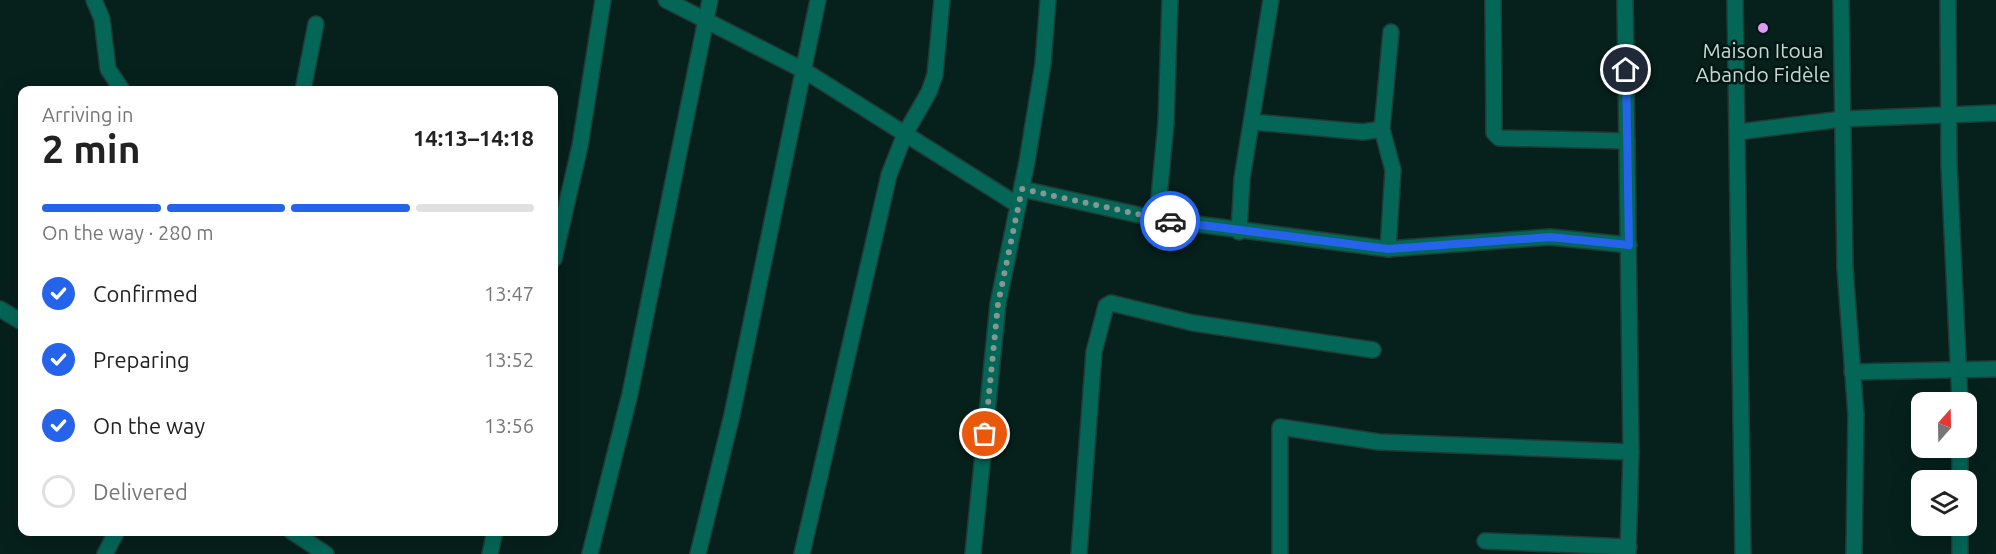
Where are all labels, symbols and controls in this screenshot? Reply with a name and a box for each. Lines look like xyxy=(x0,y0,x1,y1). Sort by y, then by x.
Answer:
marker: Maison Itoua Abando Fidèle xyxy=(1756,21,1770,35)
place label: Maison Itoua Abando Fidèle xyxy=(1695,38,1831,86)
pin xyxy=(1600,44,1651,95)
icon: home xyxy=(1609,53,1642,86)
text: Arriving in xyxy=(42,103,133,126)
text: 14:13–14:18 xyxy=(413,125,534,150)
text: 2 min xyxy=(42,127,141,170)
courier xyxy=(1140,191,1200,251)
icon: car xyxy=(1154,205,1187,238)
text: On the way · 280 m xyxy=(42,221,214,244)
icon: check xyxy=(42,277,75,310)
text: Confirmed xyxy=(93,281,198,306)
text: 13:47 xyxy=(484,282,534,305)
icon: check xyxy=(42,343,75,376)
text: Preparing xyxy=(93,347,190,372)
text: 13:52 xyxy=(484,348,534,371)
north arrow xyxy=(1911,392,1977,458)
map controls xyxy=(1911,392,1977,536)
pin xyxy=(959,408,1010,459)
icon: check xyxy=(42,409,75,442)
text: On the way xyxy=(93,413,205,438)
text: 13:56 xyxy=(484,414,534,437)
icon: bag xyxy=(968,417,1001,450)
button: layers xyxy=(1911,470,1977,536)
text: Delivered xyxy=(93,479,188,504)

